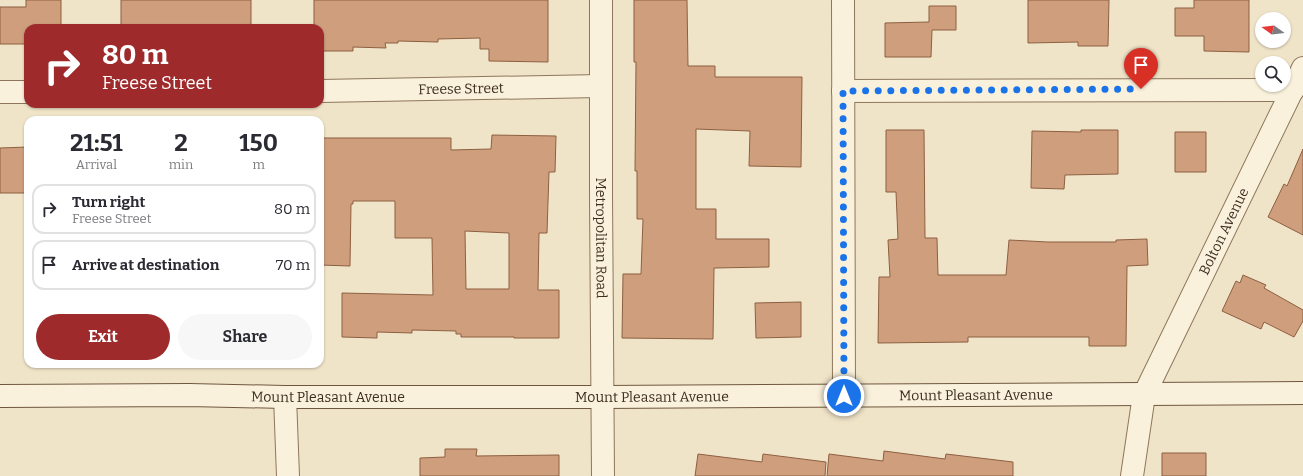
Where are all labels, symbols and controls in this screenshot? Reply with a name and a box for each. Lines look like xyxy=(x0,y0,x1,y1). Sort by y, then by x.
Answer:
north arrow xyxy=(1255,12,1291,48)
map controls xyxy=(1255,12,1291,92)
text: 80 m xyxy=(102,38,168,71)
icon: right xyxy=(36,40,88,92)
pin xyxy=(1124,48,1158,89)
icon: arrive xyxy=(1130,54,1152,76)
button: search xyxy=(1255,56,1291,92)
text: Freese Street xyxy=(102,72,212,94)
street label: Freese Street xyxy=(418,80,504,98)
text: 21:51 xyxy=(70,129,123,157)
text: 2 xyxy=(174,129,188,157)
text: 150 xyxy=(239,129,278,157)
text: Arrival xyxy=(76,157,117,172)
text: min xyxy=(169,157,193,172)
text: m xyxy=(252,157,265,172)
street label: Metropolitan Road xyxy=(592,178,610,298)
street label: Bolton Avenue xyxy=(1196,185,1252,278)
text: Turn right xyxy=(72,193,145,211)
icon: right xyxy=(38,198,60,220)
text: 80 m xyxy=(274,200,310,218)
text: Freese Street xyxy=(72,211,151,226)
icon: arrive xyxy=(38,254,60,276)
text: Arrive at destination xyxy=(72,256,219,274)
text: 70 m xyxy=(276,256,310,274)
button: Exit xyxy=(36,314,170,360)
button: Share xyxy=(178,314,312,360)
position arrow xyxy=(823,375,865,417)
street label: Mount Pleasant Avenue xyxy=(899,386,1053,404)
street label: Mount Pleasant Avenue xyxy=(251,388,405,406)
street label: Mount Pleasant Avenue xyxy=(575,388,729,406)

